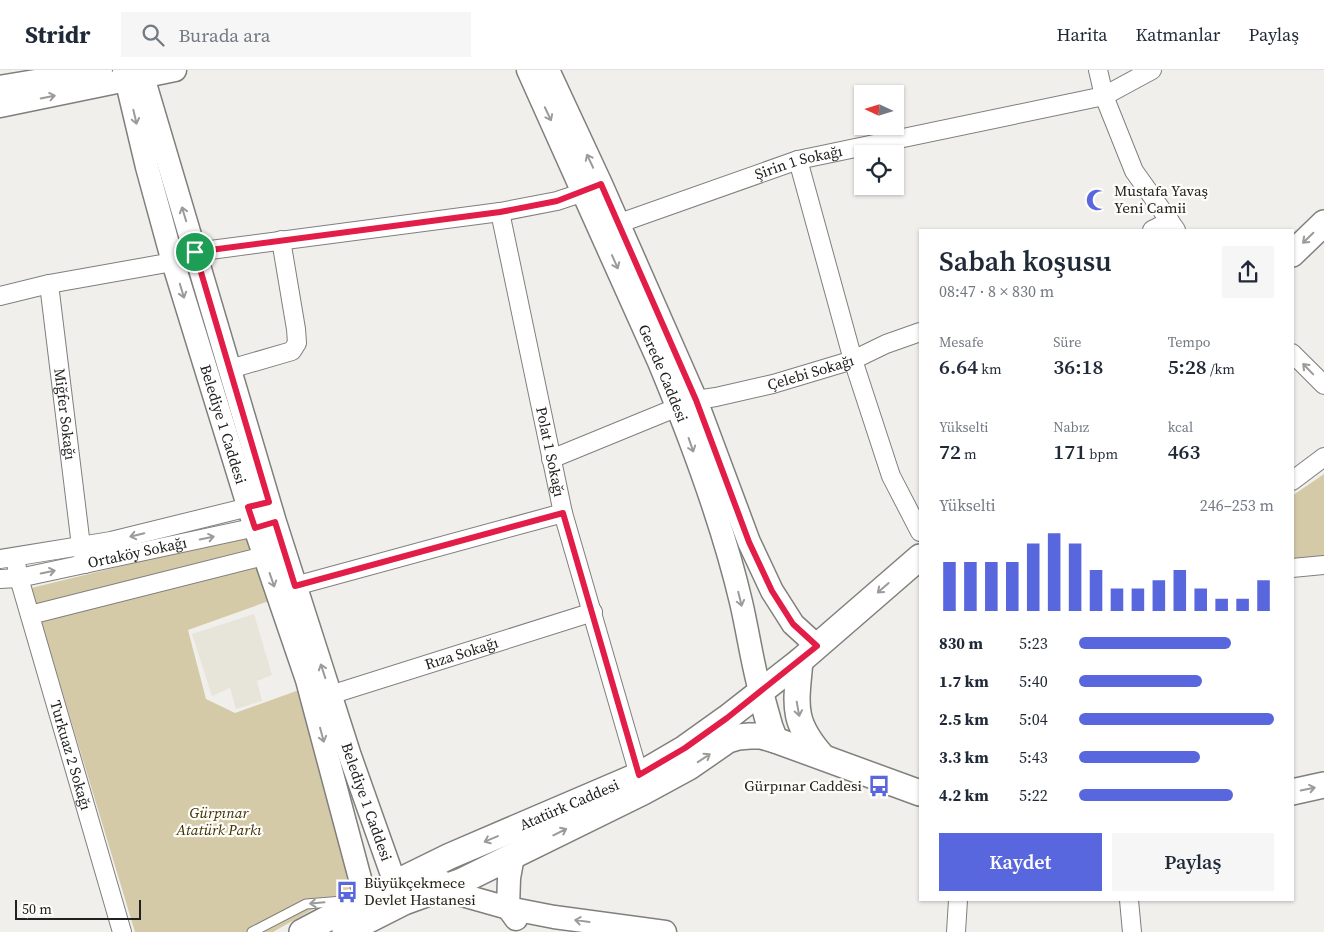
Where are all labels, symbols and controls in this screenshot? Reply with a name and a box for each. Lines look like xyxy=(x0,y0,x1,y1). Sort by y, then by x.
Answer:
search box xyxy=(121,12,471,57)
text: Stridr xyxy=(25,18,91,51)
icon: search xyxy=(139,21,167,49)
text: Burada ara xyxy=(179,22,270,48)
text: Harita xyxy=(1057,22,1107,47)
text: Katmanlar xyxy=(1135,22,1220,47)
text: Paylaş xyxy=(1248,22,1299,47)
north arrow xyxy=(854,85,904,135)
map controls xyxy=(854,85,904,195)
one-way arrow xyxy=(39,91,55,101)
one-way arrow xyxy=(544,106,553,121)
one-way arrow xyxy=(131,109,140,125)
street label: Şirin 1 Sokağı xyxy=(752,140,844,184)
button: locate xyxy=(854,145,904,195)
one-way arrow xyxy=(585,154,594,169)
place label: Mustafa Yavaş Yeni Camii xyxy=(1114,180,1208,218)
mosque icon: Mustafa Yavaş Yeni Camii xyxy=(1084,187,1110,213)
one-way arrow xyxy=(179,207,189,223)
pin xyxy=(174,231,216,273)
one-way arrow xyxy=(1302,232,1314,244)
icon: arrive xyxy=(181,238,209,266)
text: Sabah koşusu xyxy=(939,242,1112,280)
button: share xyxy=(1222,246,1274,298)
one-way arrow xyxy=(611,254,620,269)
text: 08:47 · 8 × 830 m xyxy=(939,280,1054,302)
one-way arrow xyxy=(178,283,188,299)
street label: Gerede Caddesi xyxy=(633,321,693,425)
text: Mesafe xyxy=(939,332,984,352)
text: Süre xyxy=(1053,332,1081,352)
text: Tempo xyxy=(1168,332,1211,352)
street label: Çelebi Sokağı xyxy=(765,349,856,395)
text: 6.64 xyxy=(939,352,978,381)
text: 36:18 xyxy=(1053,352,1103,381)
text: 5:28 xyxy=(1168,352,1207,381)
text: km xyxy=(978,359,1002,379)
text: /km xyxy=(1207,359,1235,379)
street label: Belediye 1 Caddesi xyxy=(195,362,252,487)
one-way arrow xyxy=(1302,363,1314,375)
street label: Miğfer Sokağı xyxy=(49,367,81,461)
street label: Polat 1 Sokağı xyxy=(531,405,570,499)
text: Yükselti xyxy=(939,417,988,437)
text: Nabız xyxy=(1053,417,1089,437)
text: kcal xyxy=(1168,417,1193,437)
one-way arrow xyxy=(687,436,696,452)
text: 72 xyxy=(939,437,961,466)
text: 171 xyxy=(1053,437,1086,466)
text: 463 xyxy=(1168,437,1200,466)
text: m xyxy=(961,444,977,464)
text: bpm xyxy=(1086,444,1118,464)
text: Yükselti xyxy=(939,494,995,516)
text: 246–253 m xyxy=(1200,494,1274,516)
street label: Ortaköy Sokağı xyxy=(86,531,189,573)
one-way arrow xyxy=(129,531,145,540)
one-way arrow xyxy=(199,533,215,543)
one-way arrow xyxy=(40,567,56,576)
one-way arrow xyxy=(268,572,278,588)
one-way arrow xyxy=(877,583,890,594)
one-way arrow xyxy=(736,591,745,607)
street label: Rıza Sokağı xyxy=(422,632,501,674)
text: 830 m xyxy=(939,632,983,654)
text: 5:23 xyxy=(1019,632,1048,654)
one-way arrow xyxy=(317,664,327,680)
text: 1.7 km xyxy=(939,670,989,692)
text: 5:40 xyxy=(1019,670,1048,692)
street label: Turkuaz 2 Sokağı xyxy=(45,698,97,812)
one-way arrow xyxy=(793,701,803,717)
text: 2.5 km xyxy=(939,708,989,730)
text: 5:04 xyxy=(1019,708,1048,730)
one-way arrow xyxy=(318,726,327,742)
street label: Belediye 1 Caddesi xyxy=(336,740,397,864)
text: 3.3 km xyxy=(939,746,989,768)
text: 5:43 xyxy=(1019,746,1048,768)
one-way arrow xyxy=(697,752,711,763)
bus stop icon: Gürpınar Caddesi xyxy=(866,773,892,799)
street label: Atatürk Caddesi xyxy=(516,774,622,835)
place label: Gürpınar Caddesi xyxy=(744,775,862,796)
text: 4.2 km xyxy=(939,784,989,806)
text: 5:22 xyxy=(1019,784,1048,806)
one-way arrow xyxy=(1300,784,1316,793)
park label: Gürpınar Atatürk Parkı xyxy=(175,802,262,840)
one-way arrow xyxy=(552,827,567,836)
button: Kaydet xyxy=(939,833,1102,891)
button: Paylaş xyxy=(1112,833,1274,891)
one-way arrow xyxy=(484,834,499,844)
place label: Büyükçekmece Devlet Hastanesi xyxy=(364,872,476,910)
bus stop icon: Büyükçekmece Devlet Hastanesi xyxy=(334,879,360,905)
scale bar xyxy=(15,897,141,920)
text: 50 m xyxy=(22,899,52,919)
one-way arrow xyxy=(309,899,325,908)
one-way arrow xyxy=(575,915,591,925)

